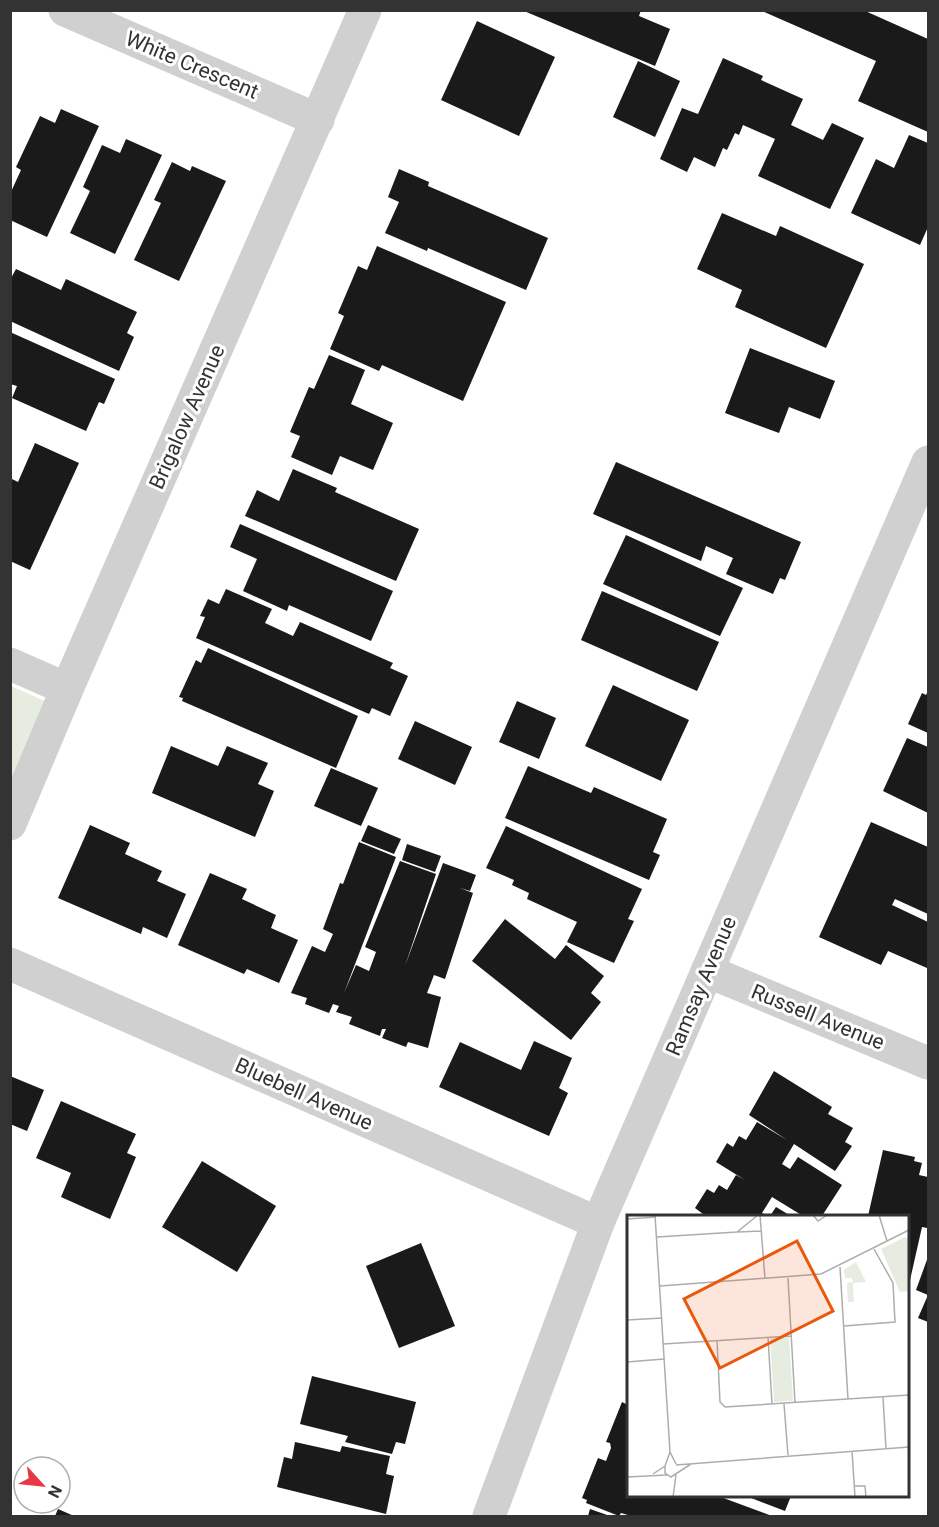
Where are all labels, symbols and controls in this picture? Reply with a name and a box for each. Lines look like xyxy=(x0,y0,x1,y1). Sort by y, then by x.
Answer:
street label: White Crescent xyxy=(122,26,262,104)
street label: Brigalow Avenue xyxy=(144,341,230,493)
street label: Ramsay Avenue xyxy=(661,913,741,1059)
street label: Russell Avenue xyxy=(748,979,888,1055)
street label: Bluebell Avenue xyxy=(232,1053,376,1135)
inset map xyxy=(627,1215,909,1497)
north arrow xyxy=(12,1455,72,1515)
text: N xyxy=(44,1482,66,1501)

